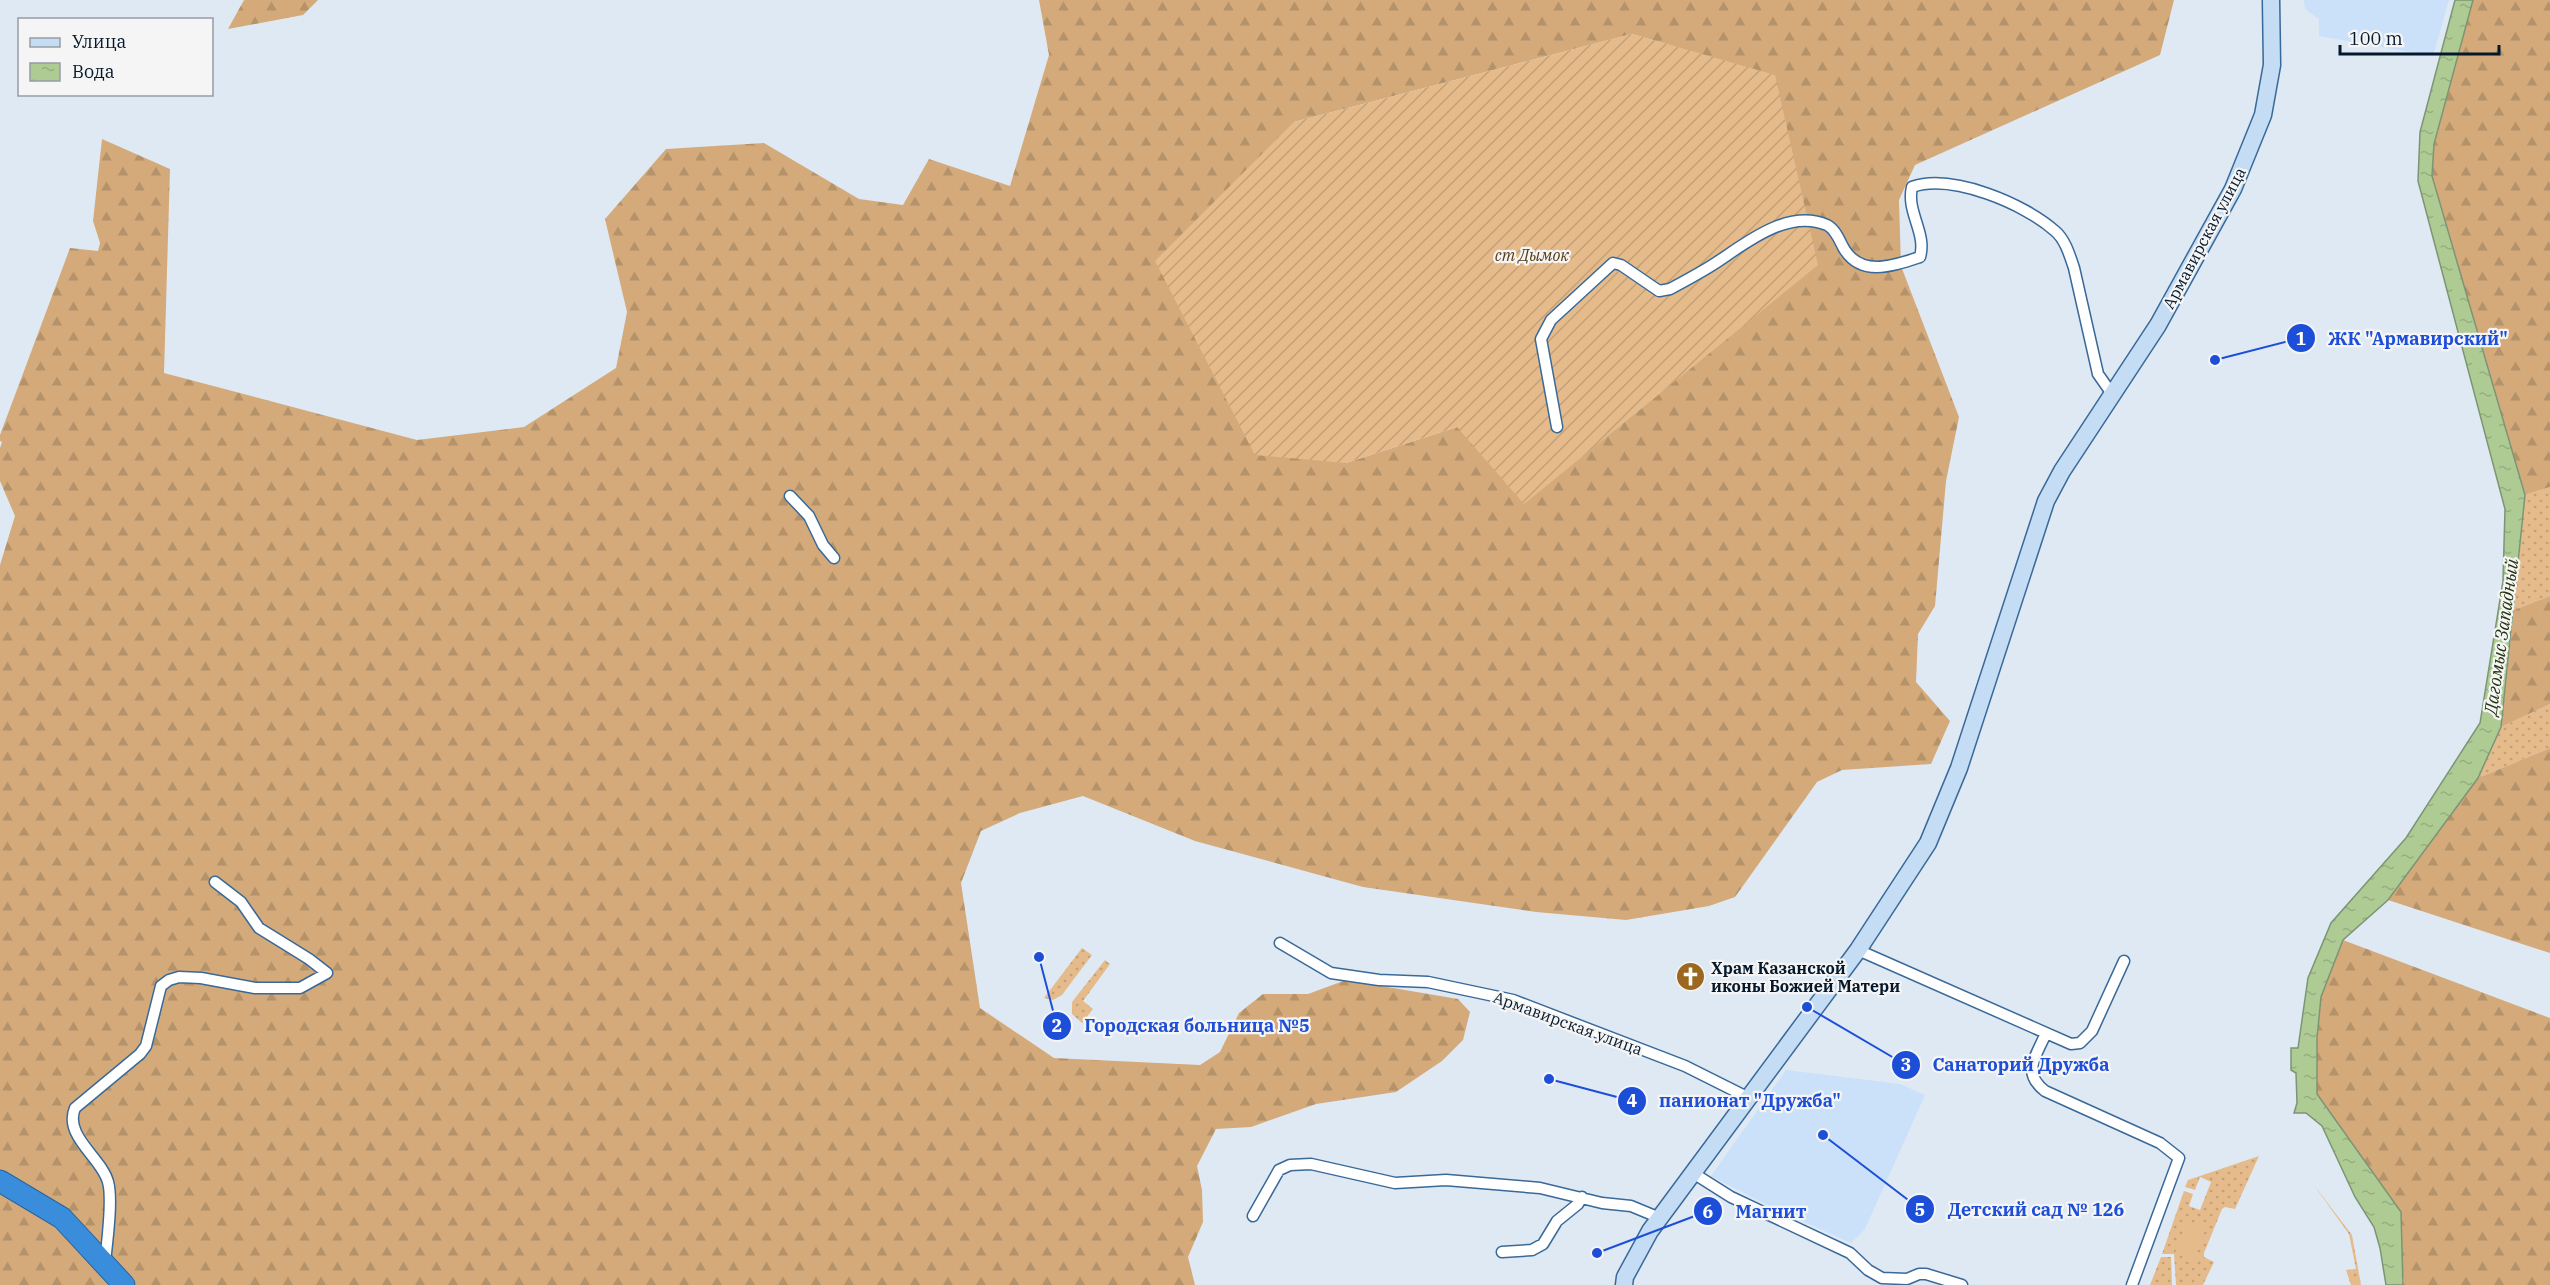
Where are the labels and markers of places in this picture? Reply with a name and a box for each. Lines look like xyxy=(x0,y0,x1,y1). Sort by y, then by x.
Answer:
callout: ЖК "Армавирский" xyxy=(2286,320,2520,356)
place label: Храм Казанской иконы Божией Матери xyxy=(1711,958,1900,996)
church icon: Храм Казанской иконы Божией Матери xyxy=(1674,961,1706,993)
callout: Городская больница №5 xyxy=(1042,1008,1321,1044)
callout: Санаторий Дружба xyxy=(1891,1047,2122,1083)
callout: панионат "Дружба" xyxy=(1617,1083,1853,1119)
callout: Детский сад № 126 xyxy=(1905,1191,2136,1227)
callout: Магнит xyxy=(1693,1193,1818,1229)

